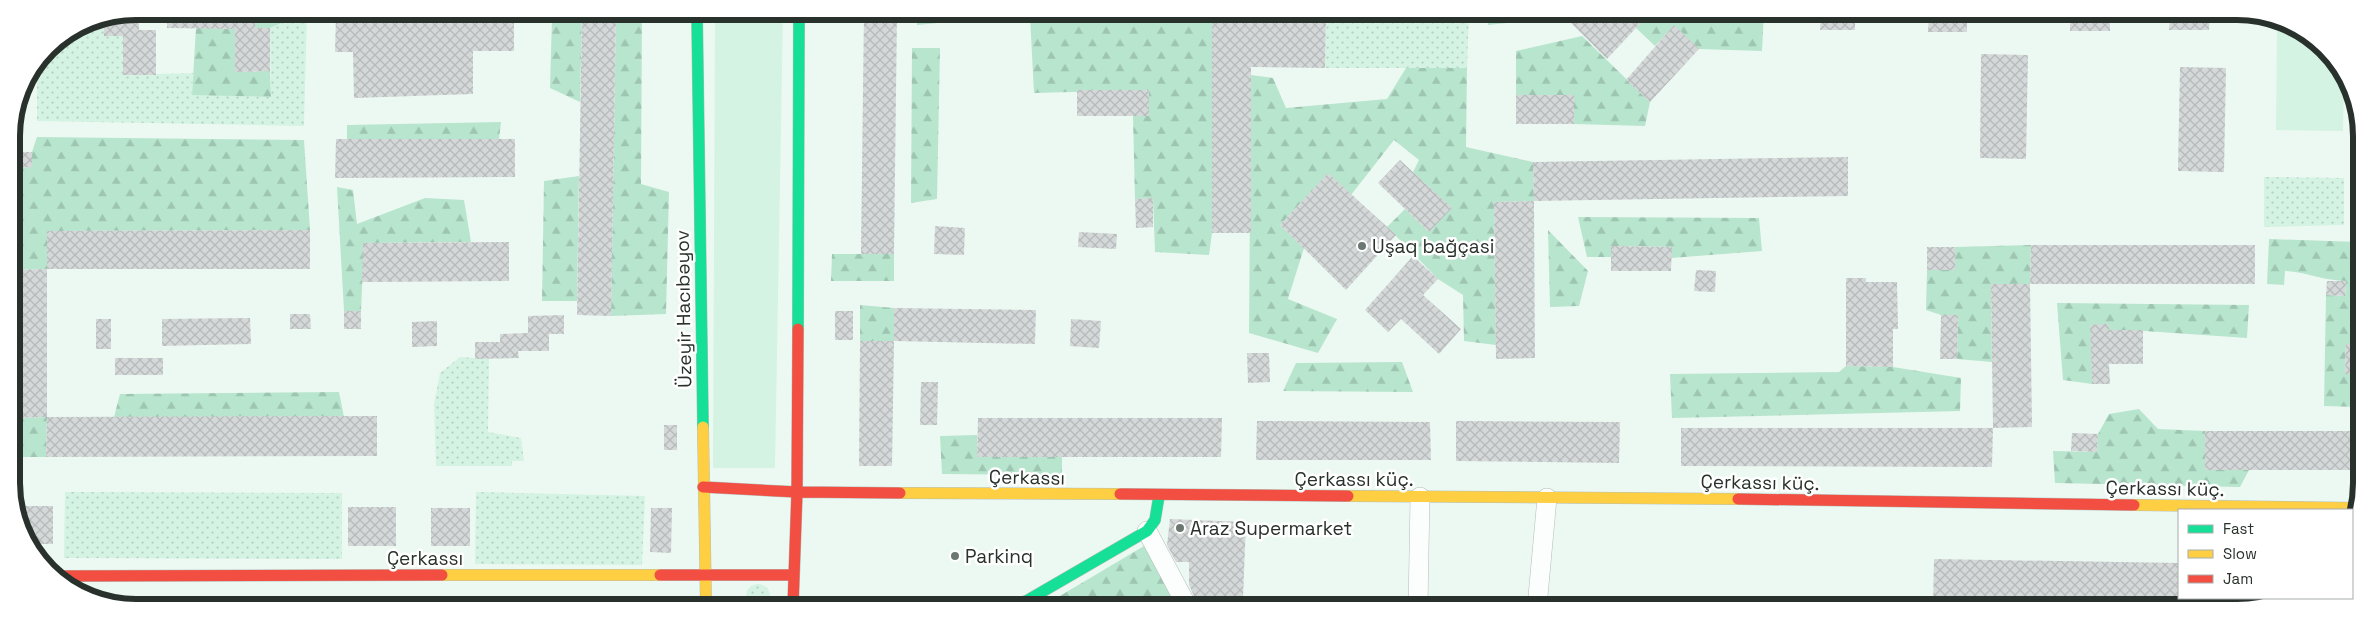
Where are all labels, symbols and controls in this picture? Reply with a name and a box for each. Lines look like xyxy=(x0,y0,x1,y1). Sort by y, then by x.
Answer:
street label: Üzeyir Hacıbəyov xyxy=(670,230,697,388)
place label: Uşaq bağçasi xyxy=(1372,234,1494,259)
marker: Uşaq bağçasi xyxy=(1356,240,1368,252)
street label: Çerkassı xyxy=(989,464,1065,491)
street label: Çerkassı küç. xyxy=(1295,467,1413,492)
street label: Çerkassı küç. xyxy=(1700,469,1820,496)
street label: Çerkassı küç. xyxy=(2105,475,2225,502)
legend xyxy=(2178,509,2353,599)
place label: Araz Supermarket xyxy=(1190,516,1352,541)
text: Fast xyxy=(2223,519,2254,538)
marker: Araz Supermarket xyxy=(1174,522,1186,534)
place label: Parkinq xyxy=(965,544,1033,569)
text: Slow xyxy=(2223,544,2257,563)
street label: Çerkassı xyxy=(387,546,463,571)
marker: Parkinq xyxy=(949,550,961,562)
text: Jam xyxy=(2223,569,2253,588)

